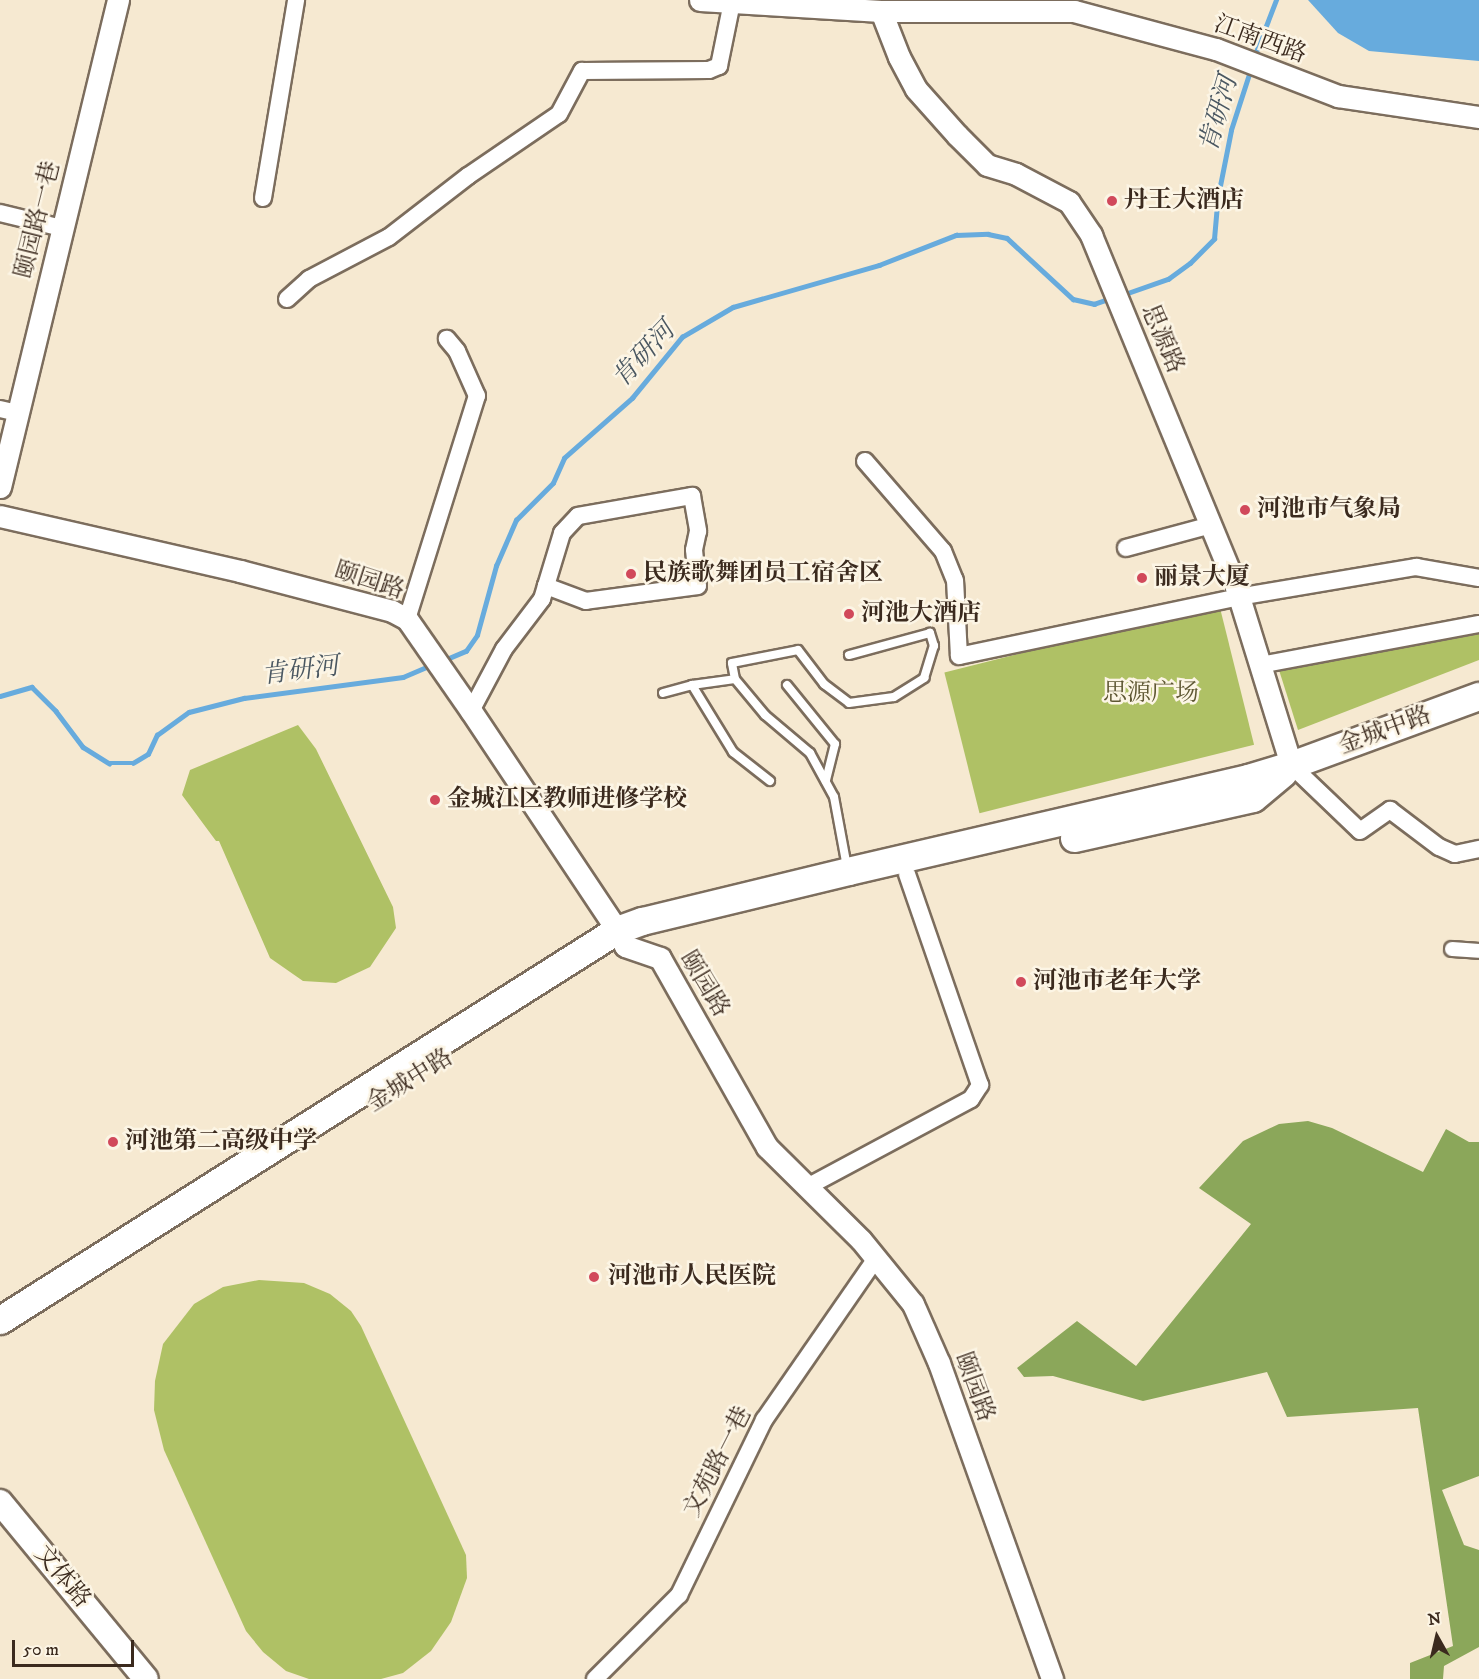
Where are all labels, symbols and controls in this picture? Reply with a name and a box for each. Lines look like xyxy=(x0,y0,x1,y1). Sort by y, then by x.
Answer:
street label: 江南西路 xyxy=(1210,10,1310,70)
water label: 肯研河 xyxy=(1193,72,1245,156)
street label: 颐园路一巷 xyxy=(10,158,66,282)
place label: 丹王大酒店 xyxy=(1124,187,1244,215)
marker: 丹王大酒店 xyxy=(1105,194,1119,208)
street label: 思源路 xyxy=(1135,300,1189,378)
water label: 肯研河 xyxy=(606,316,682,394)
place label: 河池市气象局 xyxy=(1257,496,1401,524)
marker: 河池市气象局 xyxy=(1238,503,1252,517)
street label: 颐园路 xyxy=(330,556,408,606)
place label: 民族歌舞团员工宿舍区 xyxy=(643,560,883,588)
place label: 丽景大厦 xyxy=(1154,564,1250,592)
marker: 民族歌舞团员工宿舍区 xyxy=(624,567,638,581)
marker: 丽景大厦 xyxy=(1135,571,1149,585)
place label: 河池大酒店 xyxy=(861,600,981,628)
marker: 河池大酒店 xyxy=(842,607,856,621)
water label: 肯研河 xyxy=(259,651,341,691)
park label: 思源广场 xyxy=(1103,680,1199,708)
street label: 金城中路 xyxy=(1335,701,1435,761)
place label: 金城江区教师进修学校 xyxy=(447,786,687,814)
marker: 金城江区教师进修学校 xyxy=(428,793,442,807)
street label: 颐园路 xyxy=(673,946,735,1022)
place label: 河池市老年大学 xyxy=(1033,968,1201,996)
marker: 河池市老年大学 xyxy=(1014,975,1028,989)
street label: 金城中路 xyxy=(362,1043,458,1119)
place label: 河池第二高级中学 xyxy=(125,1128,317,1156)
marker: 河池第二高级中学 xyxy=(106,1135,120,1149)
place label: 河池市人民医院 xyxy=(608,1263,776,1291)
marker: 河池市人民医院 xyxy=(585,1268,603,1286)
street label: 颐园路 xyxy=(948,1348,1000,1426)
street label: 文苑路一巷 xyxy=(678,1402,758,1522)
street label: 文体路 xyxy=(28,1540,96,1614)
north arrow xyxy=(1407,1607,1467,1667)
text: N xyxy=(1427,1608,1442,1630)
scale bar xyxy=(15,1628,136,1666)
text: 50 m xyxy=(23,1639,59,1661)

